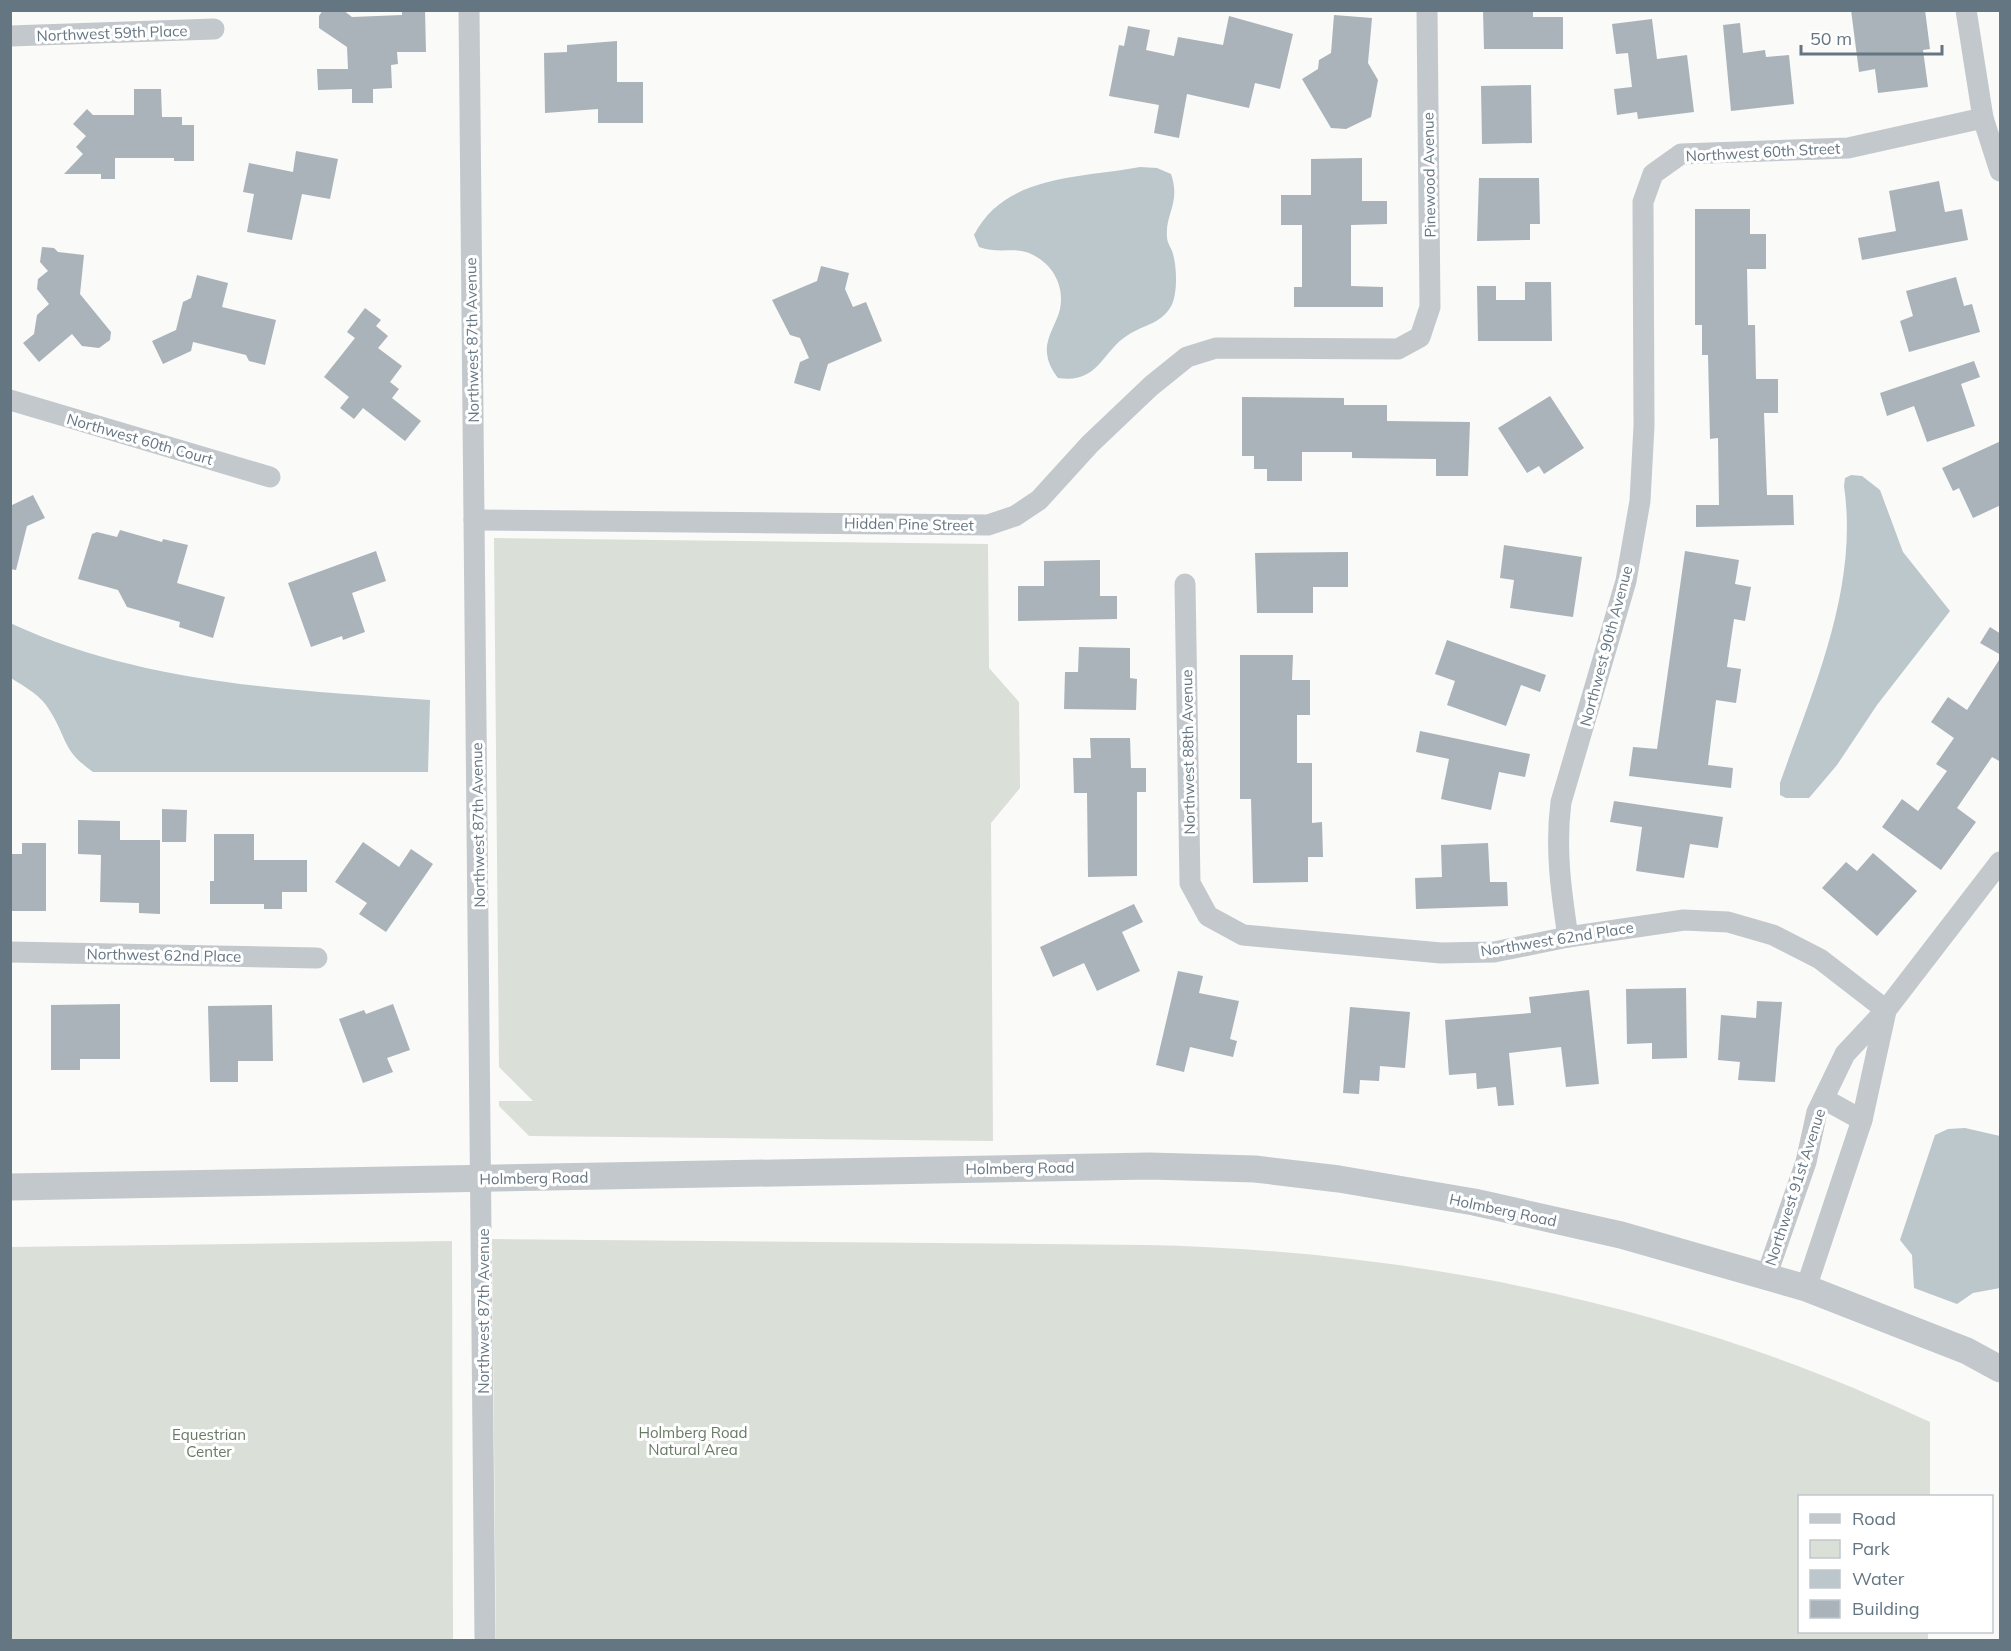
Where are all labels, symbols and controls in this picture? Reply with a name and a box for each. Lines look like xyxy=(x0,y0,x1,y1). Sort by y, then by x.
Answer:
scale bar xyxy=(1801,18,1942,56)
street label: Northwest 59th Place xyxy=(36,21,188,45)
text: 50 m xyxy=(1810,27,1852,50)
street label: Pinewood Avenue xyxy=(1418,112,1440,238)
street label: Northwest 60th Street xyxy=(1685,138,1841,166)
street label: Northwest 87th Avenue xyxy=(461,257,483,423)
street label: Northwest 60th Court xyxy=(65,409,215,469)
street label: Hidden Pine Street xyxy=(844,513,974,535)
street label: Northwest 90th Avenue xyxy=(1575,564,1637,728)
street label: Northwest 88th Avenue xyxy=(1177,669,1199,835)
street label: Northwest 87th Avenue xyxy=(467,742,489,908)
street label: Northwest 62nd Place xyxy=(1479,918,1635,960)
street label: Northwest 62nd Place xyxy=(87,944,241,966)
street label: Northwest 91st Avenue xyxy=(1761,1106,1829,1268)
street label: Holmberg Road xyxy=(965,1158,1075,1178)
street label: Holmberg Road xyxy=(479,1168,589,1188)
street label: Holmberg Road xyxy=(1448,1189,1558,1231)
street label: Northwest 87th Avenue xyxy=(474,1228,493,1394)
park label: Holmberg Road Natural Area xyxy=(638,1423,748,1459)
park label: Equestrian Center xyxy=(172,1425,246,1461)
legend xyxy=(1798,1495,1993,1633)
text: Road xyxy=(1852,1507,1896,1530)
text: Park xyxy=(1852,1537,1891,1560)
text: Water xyxy=(1852,1567,1905,1590)
text: Building xyxy=(1852,1597,1920,1620)

